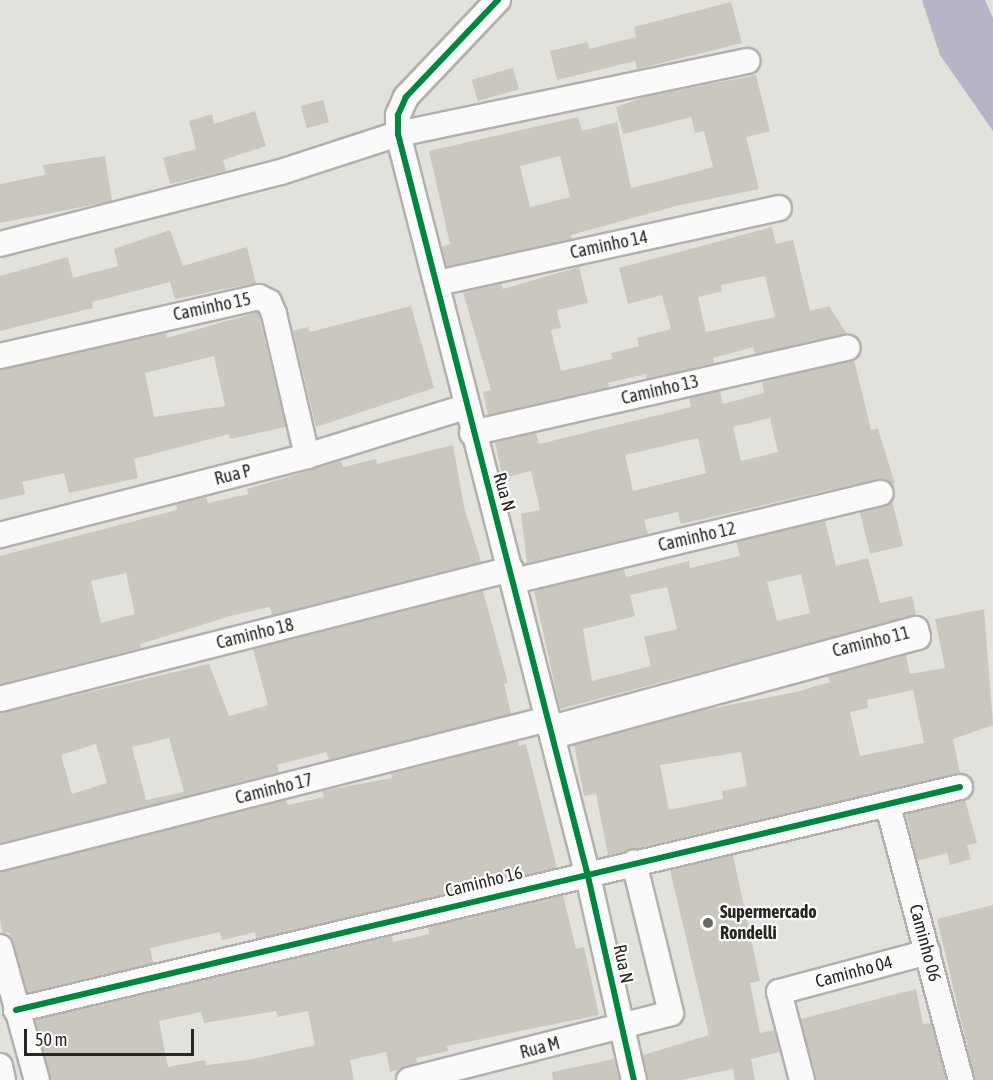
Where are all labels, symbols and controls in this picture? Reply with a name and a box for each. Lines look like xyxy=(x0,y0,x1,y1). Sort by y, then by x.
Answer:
street label: Caminho 14 xyxy=(568,226,650,264)
street label: Caminho 15 xyxy=(171,288,253,326)
street label: Caminho 13 xyxy=(619,371,701,409)
street label: Rua P xyxy=(212,460,254,490)
street label: Rua N xyxy=(488,470,520,514)
street label: Caminho 12 xyxy=(656,518,738,556)
street label: Caminho 18 xyxy=(214,614,296,654)
street label: Caminho 11 xyxy=(830,622,912,662)
street label: Caminho 17 xyxy=(233,769,315,809)
street label: Caminho 16 xyxy=(443,862,525,902)
place label: Supermercado Rondelli xyxy=(720,902,817,944)
street label: Caminho 06 xyxy=(904,902,946,984)
marker: Supermercado Rondelli xyxy=(701,916,715,930)
street label: Rua N xyxy=(608,943,638,985)
street label: Caminho 04 xyxy=(813,951,895,993)
scale bar xyxy=(27,1017,196,1055)
text: 50 m xyxy=(35,1029,67,1050)
street label: Rua M xyxy=(518,1032,562,1064)

